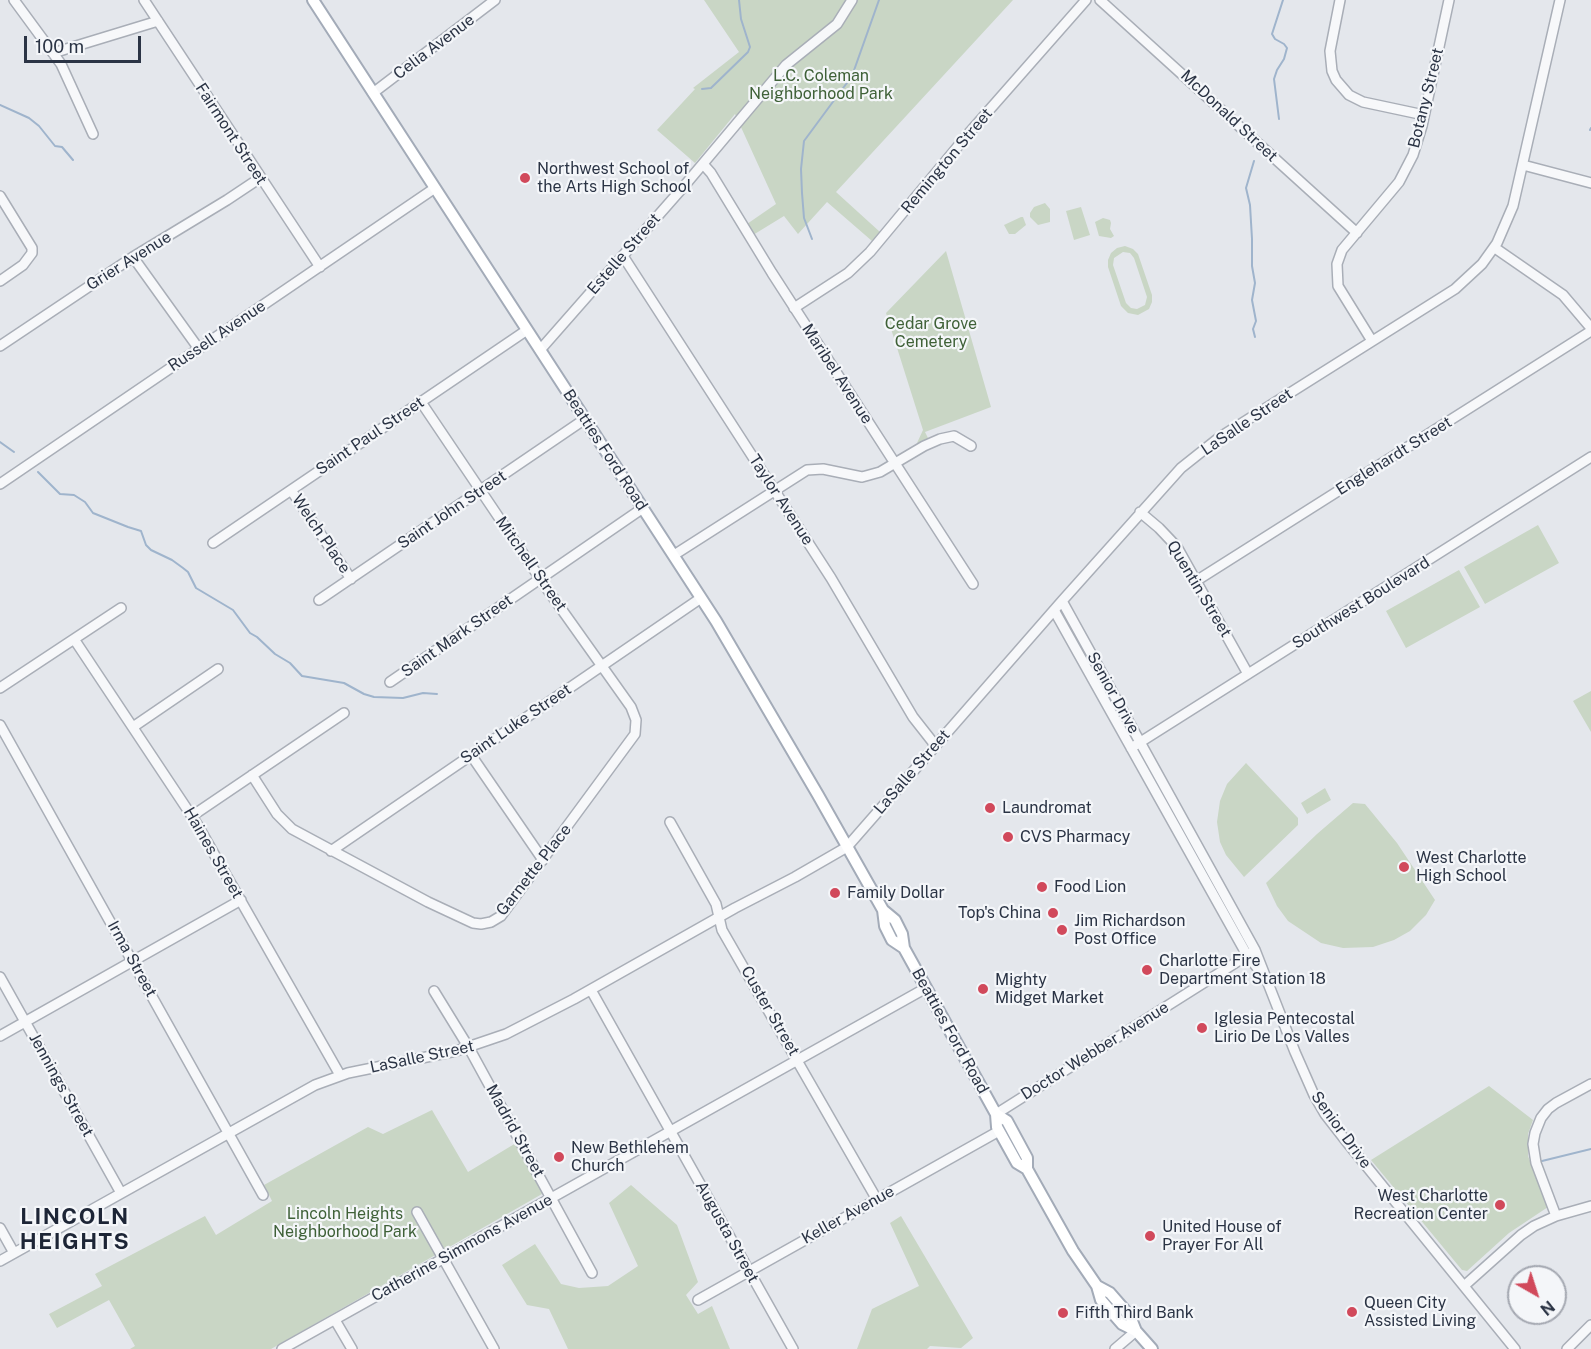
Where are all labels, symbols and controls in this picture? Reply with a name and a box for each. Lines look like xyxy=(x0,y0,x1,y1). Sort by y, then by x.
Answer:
street label: Celia Avenue xyxy=(390,10,478,84)
scale bar xyxy=(27,24,144,62)
text: 100 m xyxy=(35,36,84,57)
street label: Botany Street xyxy=(1404,46,1448,150)
park label: L.C. Coleman Neighborhood Park xyxy=(749,66,893,104)
street label: McDonald Street xyxy=(1177,66,1281,166)
street label: Fairmont Street xyxy=(191,80,271,188)
street label: Remington Street xyxy=(897,104,997,218)
place label: Northwest School of the Arts High School xyxy=(537,159,692,197)
marker: Northwest School of the Arts High School xyxy=(518,171,532,185)
street label: Estelle Street xyxy=(583,209,665,299)
street label: Grier Avenue xyxy=(83,227,175,295)
street label: Russell Avenue xyxy=(165,296,269,376)
park label: Cedar Grove Cemetery xyxy=(885,314,977,352)
street label: Maribel Avenue xyxy=(797,320,877,428)
street label: LaSalle Street xyxy=(1198,384,1296,460)
street label: Beatties Ford Road xyxy=(559,386,651,514)
street label: Saint Paul Street xyxy=(312,393,428,479)
street label: Englehardt Street xyxy=(1333,413,1455,499)
street label: Taylor Avenue xyxy=(745,451,817,549)
street label: Saint John Street xyxy=(394,467,510,553)
street label: Welch Place xyxy=(288,491,354,577)
street label: Mitchell Street xyxy=(491,513,571,615)
street label: Quentin Street xyxy=(1163,537,1235,641)
street label: Southwest Boulevard xyxy=(1289,553,1433,653)
street label: Saint Mark Street xyxy=(398,590,516,682)
street label: Senior Drive xyxy=(1083,649,1143,737)
street label: Saint Luke Street xyxy=(457,680,575,768)
street label: LaSalle Street xyxy=(870,726,954,818)
place label: Laundromat xyxy=(1002,798,1092,818)
marker: Laundromat xyxy=(983,801,997,815)
street label: Haines Street xyxy=(179,804,247,902)
street label: Garnette Place xyxy=(492,820,576,920)
place label: CVS Pharmacy xyxy=(1020,827,1130,847)
marker: CVS Pharmacy xyxy=(1001,830,1015,844)
place label: West Charlotte High School xyxy=(1416,848,1527,886)
marker: West Charlotte High School xyxy=(1397,860,1411,874)
place label: Food Lion xyxy=(1054,877,1126,897)
marker: Food Lion xyxy=(1035,880,1049,894)
place label: Family Dollar xyxy=(847,883,945,903)
marker: Family Dollar xyxy=(828,886,842,900)
place label: Top's China xyxy=(958,903,1041,923)
marker: Top's China xyxy=(1046,906,1060,920)
place label: Jim Richardson Post Office xyxy=(1074,911,1185,949)
street label: Irma Street xyxy=(103,918,161,1000)
marker: Jim Richardson Post Office xyxy=(1055,923,1069,937)
place label: Charlotte Fire Department Station 18 xyxy=(1159,951,1326,989)
street label: Custer Street xyxy=(737,963,803,1059)
marker: Charlotte Fire Department Station 18 xyxy=(1140,963,1154,977)
street label: Beatties Ford Road xyxy=(908,965,992,1097)
place label: Mighty Midget Market xyxy=(995,970,1104,1008)
marker: Mighty Midget Market xyxy=(976,982,990,996)
street label: Doctor Webber Avenue xyxy=(1018,998,1172,1104)
place label: Iglesia Pentecostal Lirio De Los Valles xyxy=(1214,1009,1355,1047)
marker: Iglesia Pentecostal Lirio De Los Valles xyxy=(1195,1021,1209,1035)
street label: Jennings Street xyxy=(25,1030,97,1140)
street label: LaSalle Street xyxy=(368,1037,476,1077)
street label: Madrid Street xyxy=(482,1081,548,1181)
street label: Senior Drive xyxy=(1307,1088,1375,1172)
place label: New Bethlehem Church xyxy=(571,1138,689,1176)
marker: New Bethlehem Church xyxy=(552,1150,566,1164)
street label: Augusta Street xyxy=(691,1178,763,1286)
street label: Keller Avenue xyxy=(798,1182,898,1248)
place label: West Charlotte Recreation Center xyxy=(1354,1186,1488,1224)
street label: Catherine Simmons Avenue xyxy=(368,1190,556,1306)
marker: West Charlotte Recreation Center xyxy=(1493,1198,1507,1212)
district label: LINCOLN HEIGHTS xyxy=(20,1204,130,1256)
park label: Lincoln Heights Neighborhood Park xyxy=(273,1204,417,1242)
place label: United House of Prayer For All xyxy=(1162,1217,1281,1255)
marker: United House of Prayer For All xyxy=(1143,1229,1157,1243)
north arrow xyxy=(1507,1265,1567,1325)
place label: Queen City Assisted Living xyxy=(1364,1293,1476,1331)
text: N xyxy=(1537,1296,1558,1319)
place label: Fifth Third Bank xyxy=(1075,1303,1194,1323)
marker: Queen City Assisted Living xyxy=(1345,1305,1359,1319)
marker: Fifth Third Bank xyxy=(1056,1306,1070,1320)

